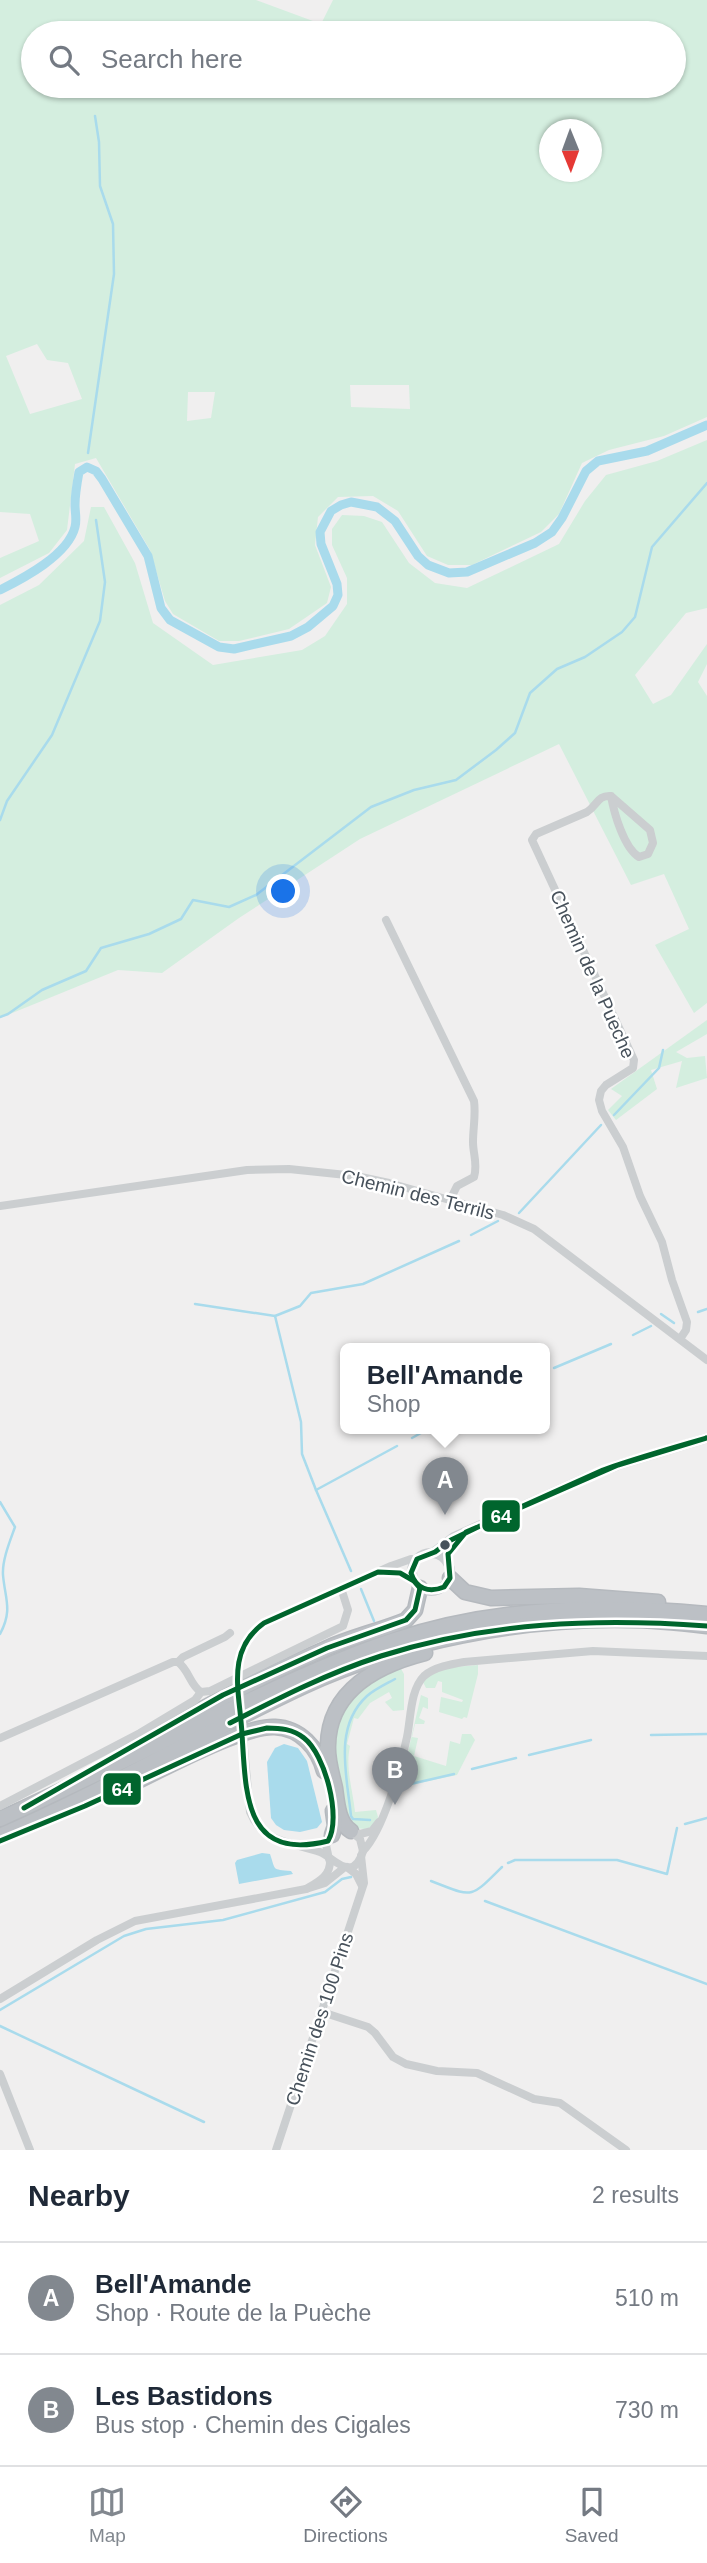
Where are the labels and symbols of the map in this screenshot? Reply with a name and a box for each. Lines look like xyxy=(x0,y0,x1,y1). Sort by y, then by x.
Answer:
north arrow xyxy=(539,119,602,182)
your location xyxy=(266,874,300,908)
street label: Chemin de la Pueche xyxy=(546,887,639,1061)
street label: Chemin des Terrils xyxy=(339,1165,497,1224)
pin: A xyxy=(422,1457,468,1515)
line badge: 64 xyxy=(481,1499,521,1533)
text: 64 xyxy=(490,1506,512,1527)
unlabelled marker xyxy=(438,1538,452,1552)
pin: B xyxy=(372,1747,418,1805)
line badge: 64 xyxy=(102,1772,142,1806)
text: 64 xyxy=(111,1779,133,1800)
street label: Chemin des 100 Pins xyxy=(282,1930,357,2108)

